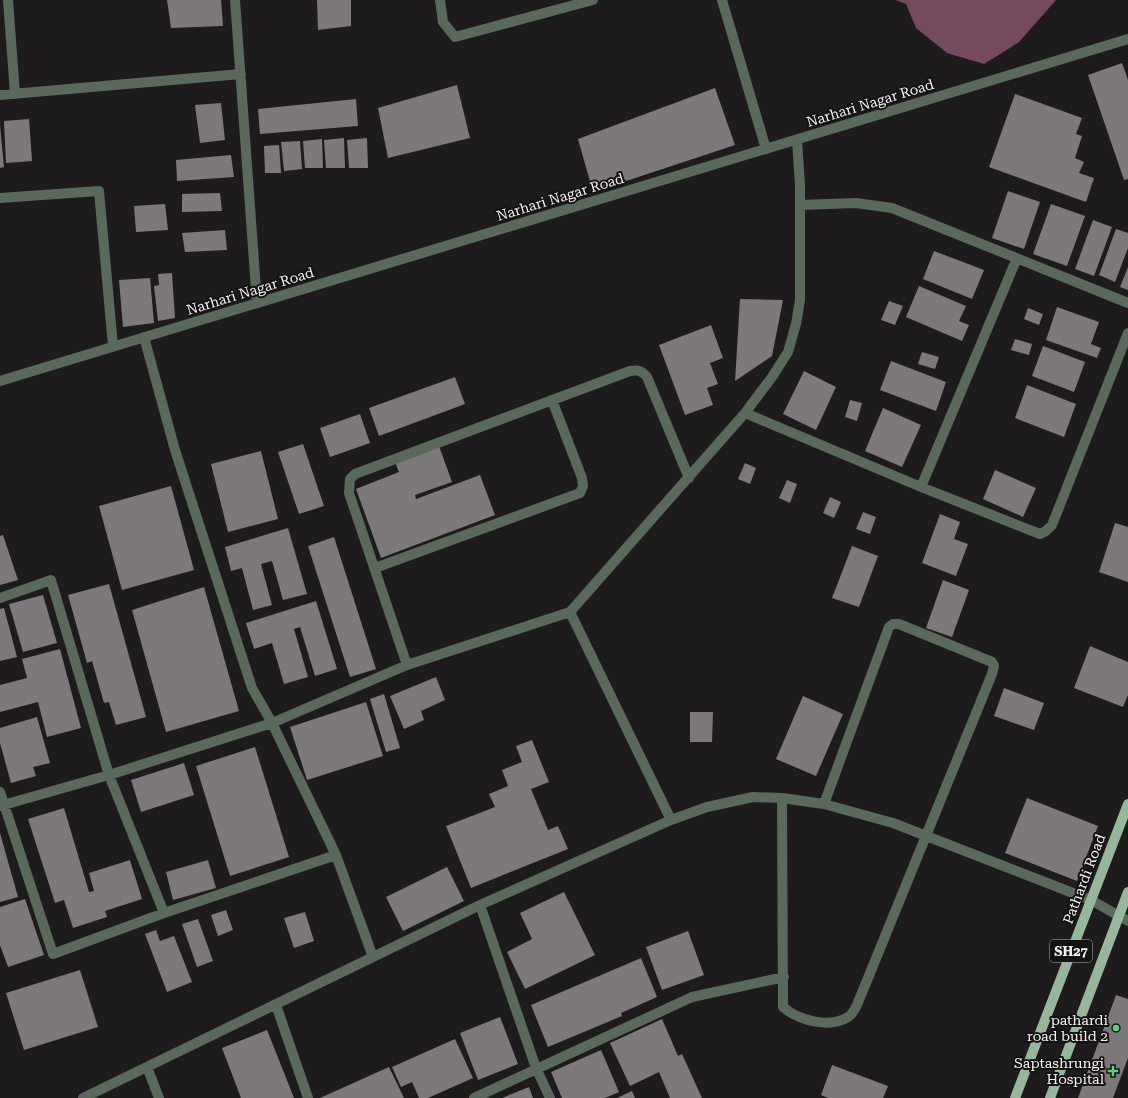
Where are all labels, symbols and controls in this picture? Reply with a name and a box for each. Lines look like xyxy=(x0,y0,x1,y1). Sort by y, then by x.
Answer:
street label: Narhari Nagar Road xyxy=(804,76,936,130)
street label: Narhari Nagar Road xyxy=(494,170,626,224)
street label: Narhari Nagar Road xyxy=(184,264,316,318)
street label: Pathardi Road xyxy=(1060,832,1108,926)
road number: SH27 xyxy=(1050,940,1092,962)
place label: pathardi road build 2 xyxy=(1027,1012,1109,1044)
marker: pathardi road build 2 xyxy=(1111,1023,1121,1033)
place label: Saptashrungi Hospital xyxy=(1014,1055,1105,1087)
marker: Saptashrungi Hospital xyxy=(1107,1065,1119,1077)

